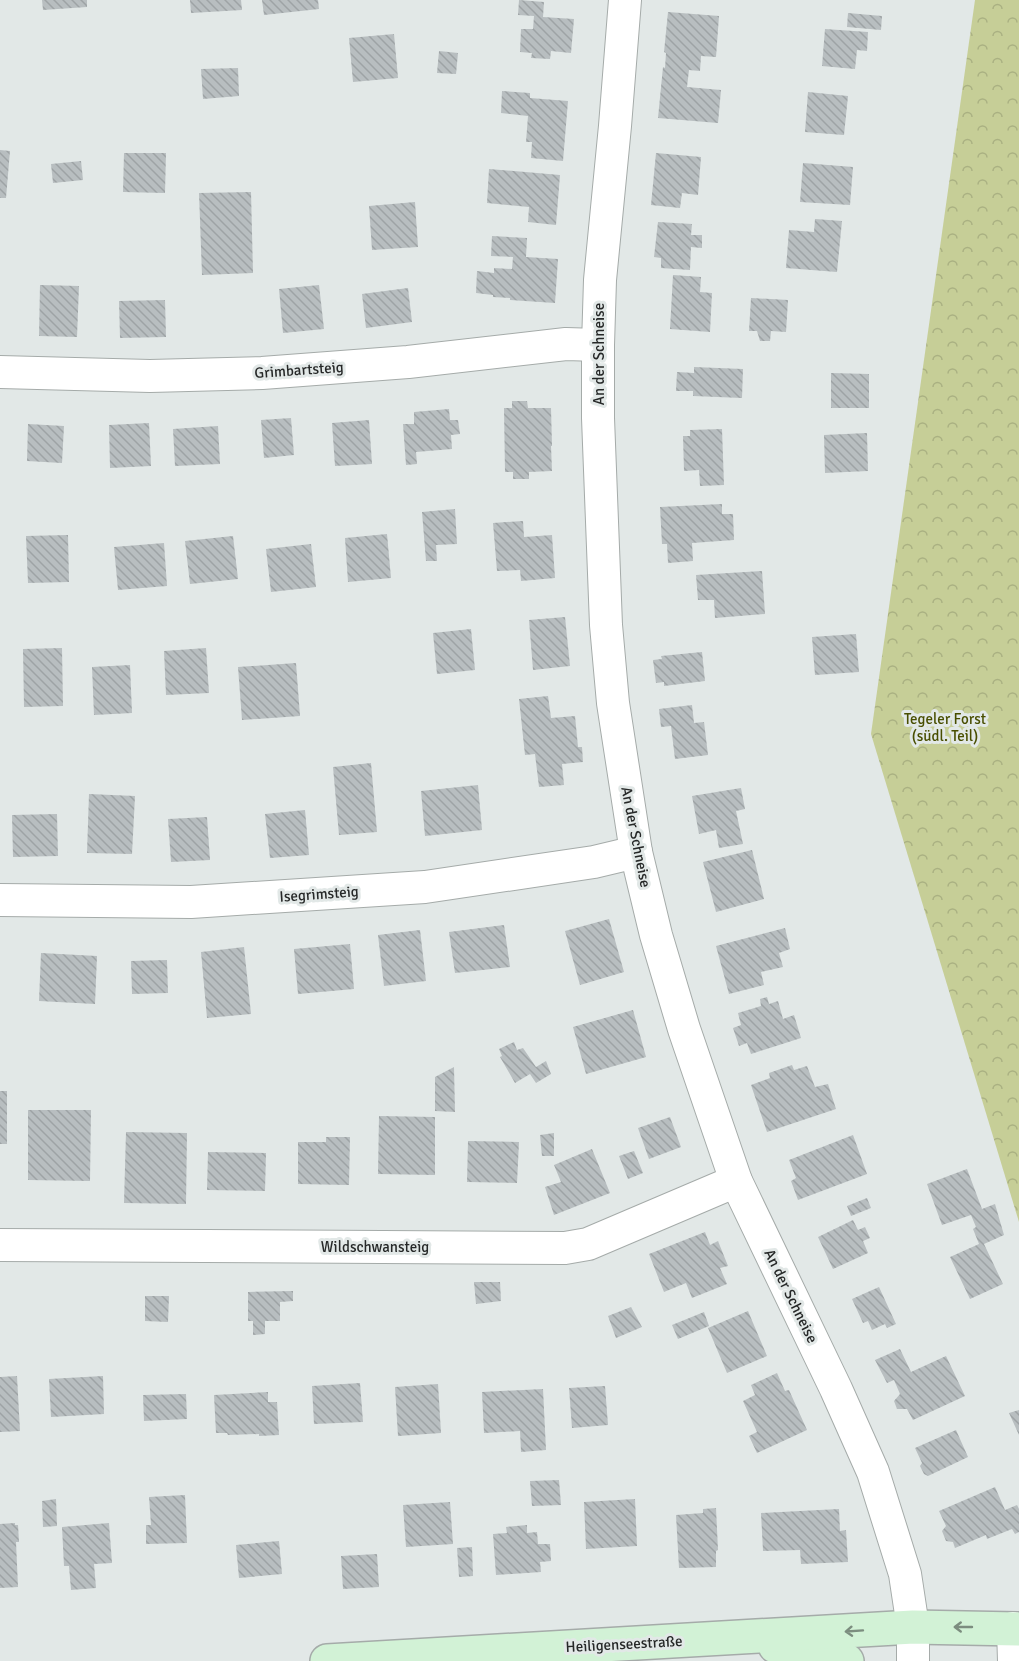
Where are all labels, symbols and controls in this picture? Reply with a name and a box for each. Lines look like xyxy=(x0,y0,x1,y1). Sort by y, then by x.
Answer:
street label: An der Schneise xyxy=(590,303,608,405)
street label: Grimbartsteig xyxy=(254,358,344,382)
park label: Tegeler Forst (südl. Teil) xyxy=(904,710,986,745)
street label: An der Schneise xyxy=(617,785,655,889)
street label: Isegrimsteig xyxy=(279,882,359,906)
street label: Wildschwansteig xyxy=(321,1238,429,1256)
street label: An der Schneise xyxy=(760,1246,822,1346)
one-way arrow xyxy=(953,1622,973,1633)
one-way arrow xyxy=(845,1625,865,1636)
street label: Heiligenseestraße xyxy=(565,1632,683,1656)

